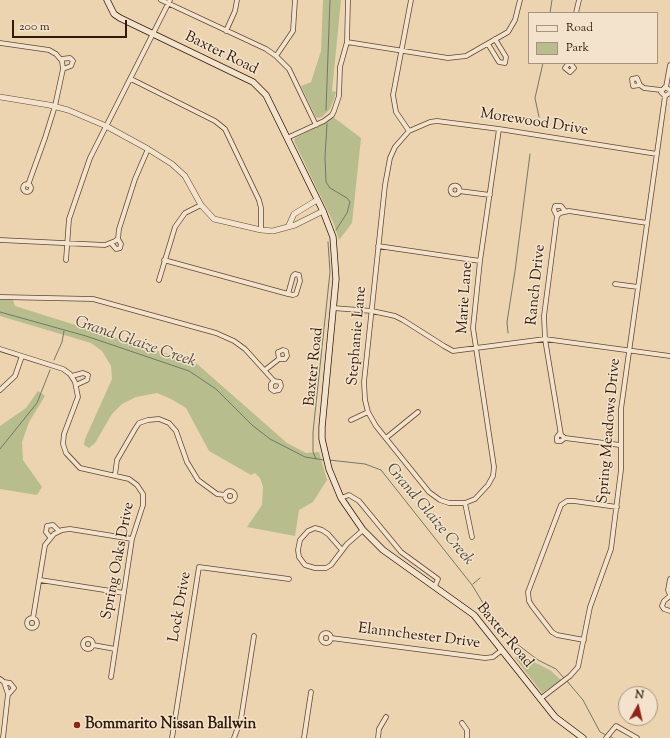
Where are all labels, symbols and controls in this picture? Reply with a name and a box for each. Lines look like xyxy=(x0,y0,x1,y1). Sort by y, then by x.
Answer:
scale bar xyxy=(14,12,129,38)
legend xyxy=(528,12,658,64)
text: 200 m xyxy=(19,18,50,36)
text: Road xyxy=(566,19,593,37)
street label: Baxter Road xyxy=(182,29,260,79)
text: Park xyxy=(566,39,589,57)
street label: Morewood Drive xyxy=(479,106,589,140)
street label: Ranch Drive xyxy=(524,244,550,326)
street label: Marie Lane xyxy=(455,261,477,335)
street label: Stephanie Lane xyxy=(345,286,371,386)
water label: Grand Glaize Creek xyxy=(72,313,198,373)
street label: Baxter Road xyxy=(302,327,328,407)
street label: Spring Meadows Drive xyxy=(595,357,625,505)
water label: Grand Glaize Creek xyxy=(381,460,477,570)
street label: Spring Oaks Drive xyxy=(99,501,139,621)
street label: Lock Drive xyxy=(166,570,196,644)
street label: Baxter Road xyxy=(472,600,536,672)
street label: Elannchester Drive xyxy=(357,621,481,653)
north arrow xyxy=(618,686,658,726)
text: N xyxy=(634,687,645,704)
place label: Bommarito Nissan Ballwin xyxy=(85,716,256,734)
marker: Bommarito Nissan Ballwin xyxy=(72,720,82,730)

